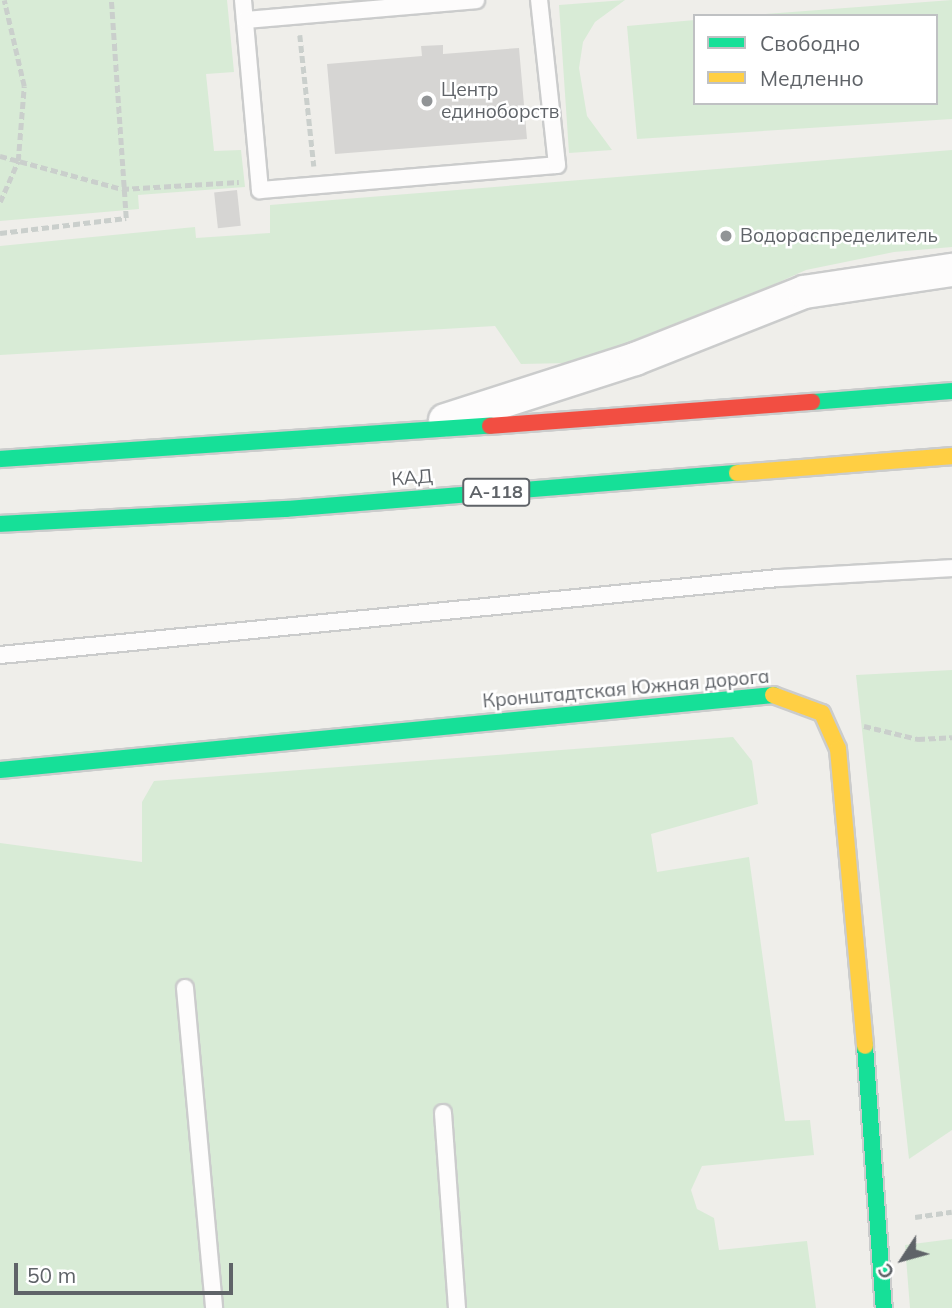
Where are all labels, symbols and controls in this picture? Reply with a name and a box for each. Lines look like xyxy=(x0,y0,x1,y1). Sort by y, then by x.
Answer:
legend xyxy=(693,14,938,105)
text: Свободно xyxy=(760,30,860,56)
text: Медленно xyxy=(760,65,864,91)
place label: Центр единоборств xyxy=(441,79,559,123)
marker: Центр единоборств xyxy=(419,93,435,109)
place label: Водораспределитель xyxy=(740,225,938,247)
marker: Водораспределитель xyxy=(718,228,734,244)
street label: КАД xyxy=(390,465,434,491)
road number: А-118 xyxy=(461,478,531,506)
street label: Кронштадтская Южная дорога xyxy=(482,665,770,713)
north arrow xyxy=(868,1224,938,1294)
scale bar xyxy=(18,1248,236,1292)
text: С xyxy=(872,1259,900,1284)
text: 50 m xyxy=(27,1262,76,1288)

